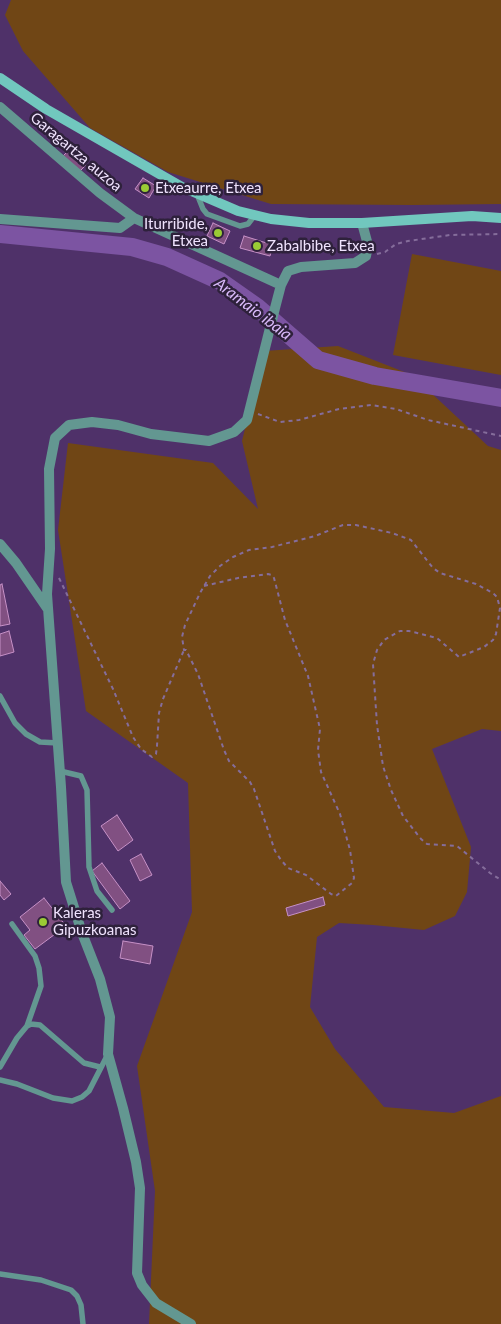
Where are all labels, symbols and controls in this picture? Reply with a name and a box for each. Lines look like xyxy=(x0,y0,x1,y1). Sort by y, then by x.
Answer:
street label: Garagartza auzoa xyxy=(27,109,125,195)
place label: Etxeaurre, Etxea xyxy=(155,179,262,197)
marker: Etxeaurre, Etxea xyxy=(139,182,151,194)
place label: Iturribide, Etxea xyxy=(144,215,208,250)
marker: Iturribide, Etxea xyxy=(212,227,224,239)
place label: Zabalbibe, Etxea xyxy=(267,237,375,255)
marker: Zabalbibe, Etxea xyxy=(251,240,263,252)
water label: Aramaio ibaia xyxy=(210,274,296,344)
place label: Kaleras Gipuzkoanas xyxy=(53,904,137,939)
marker: Kaleras Gipuzkoanas xyxy=(37,916,49,928)

